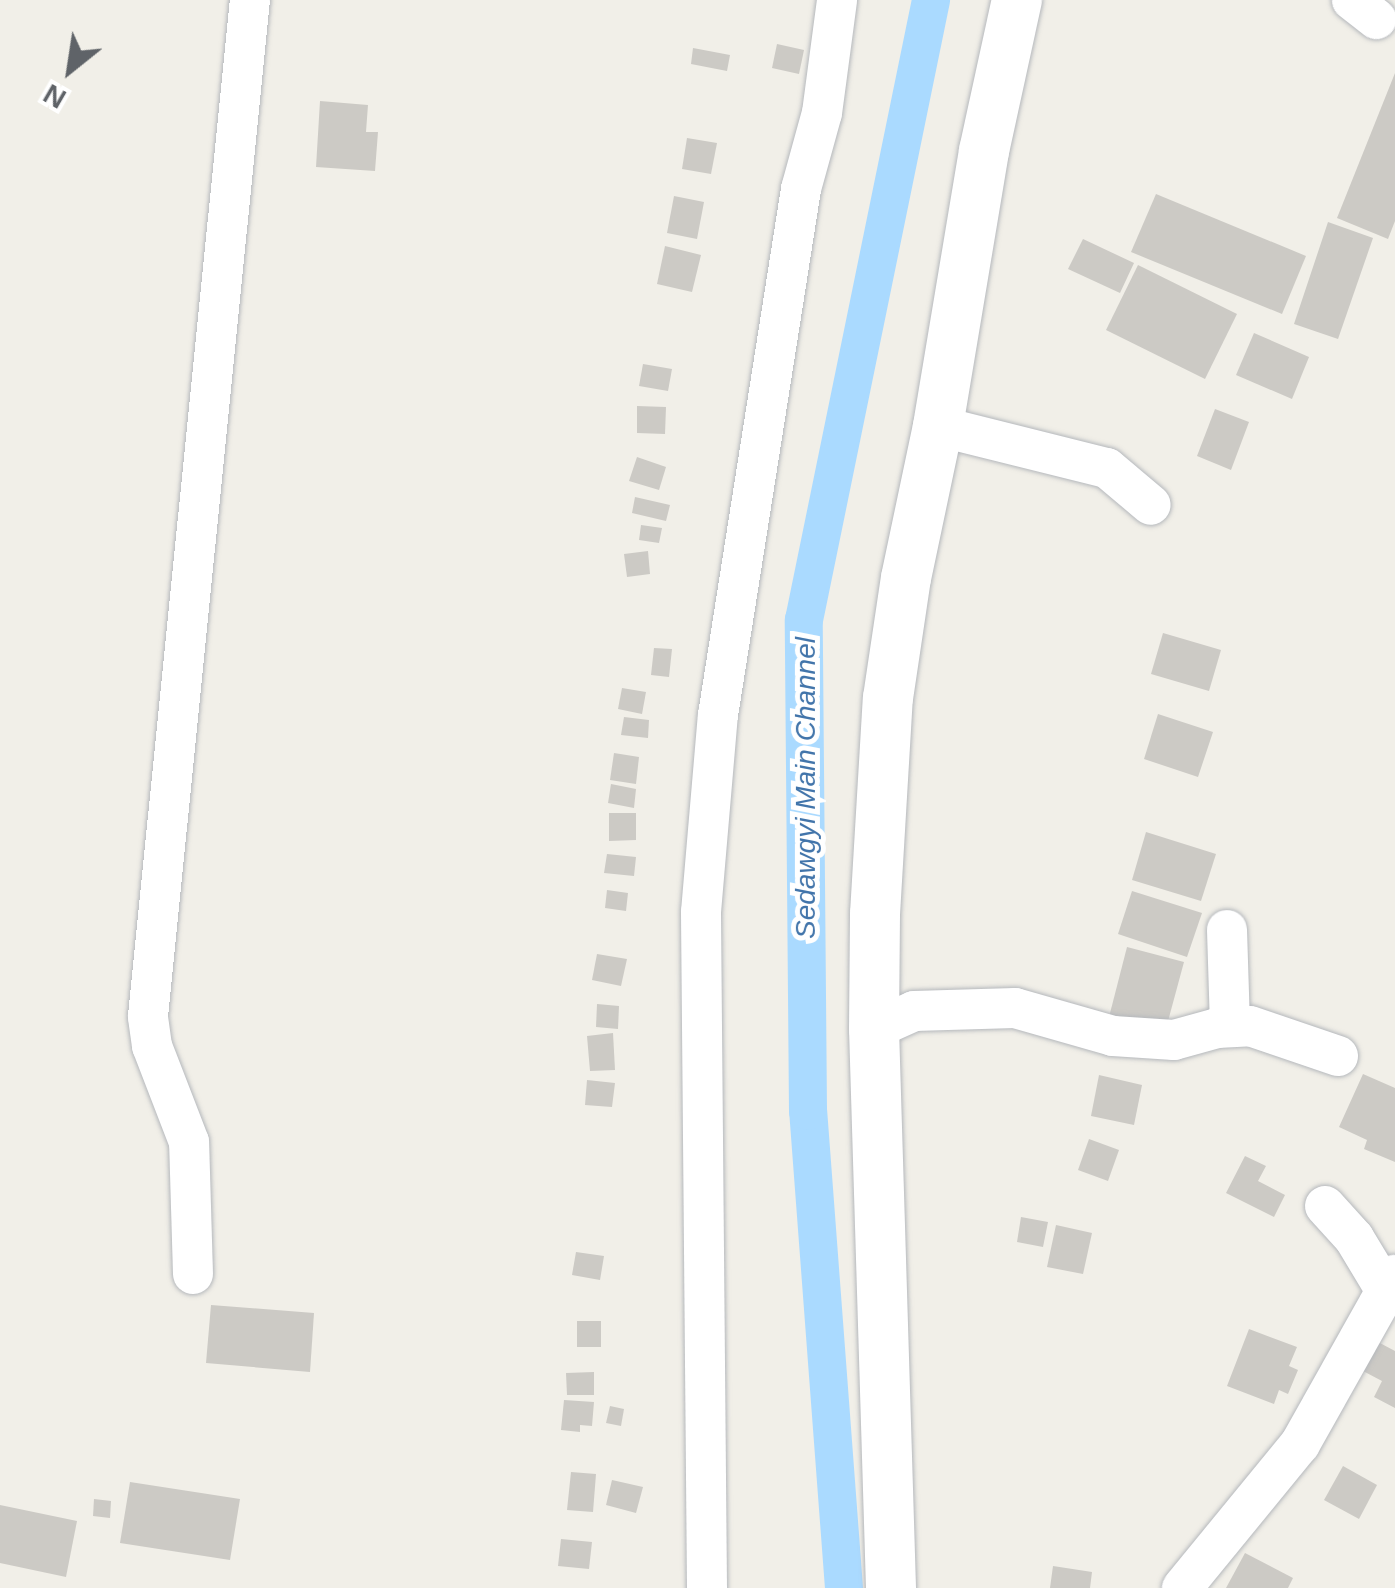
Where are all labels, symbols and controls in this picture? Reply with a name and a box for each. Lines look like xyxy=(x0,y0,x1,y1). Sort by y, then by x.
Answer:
north arrow xyxy=(20,20,120,120)
text: N xyxy=(38,78,71,115)
water label: Sedawgyi Main Channel xyxy=(789,637,823,939)

